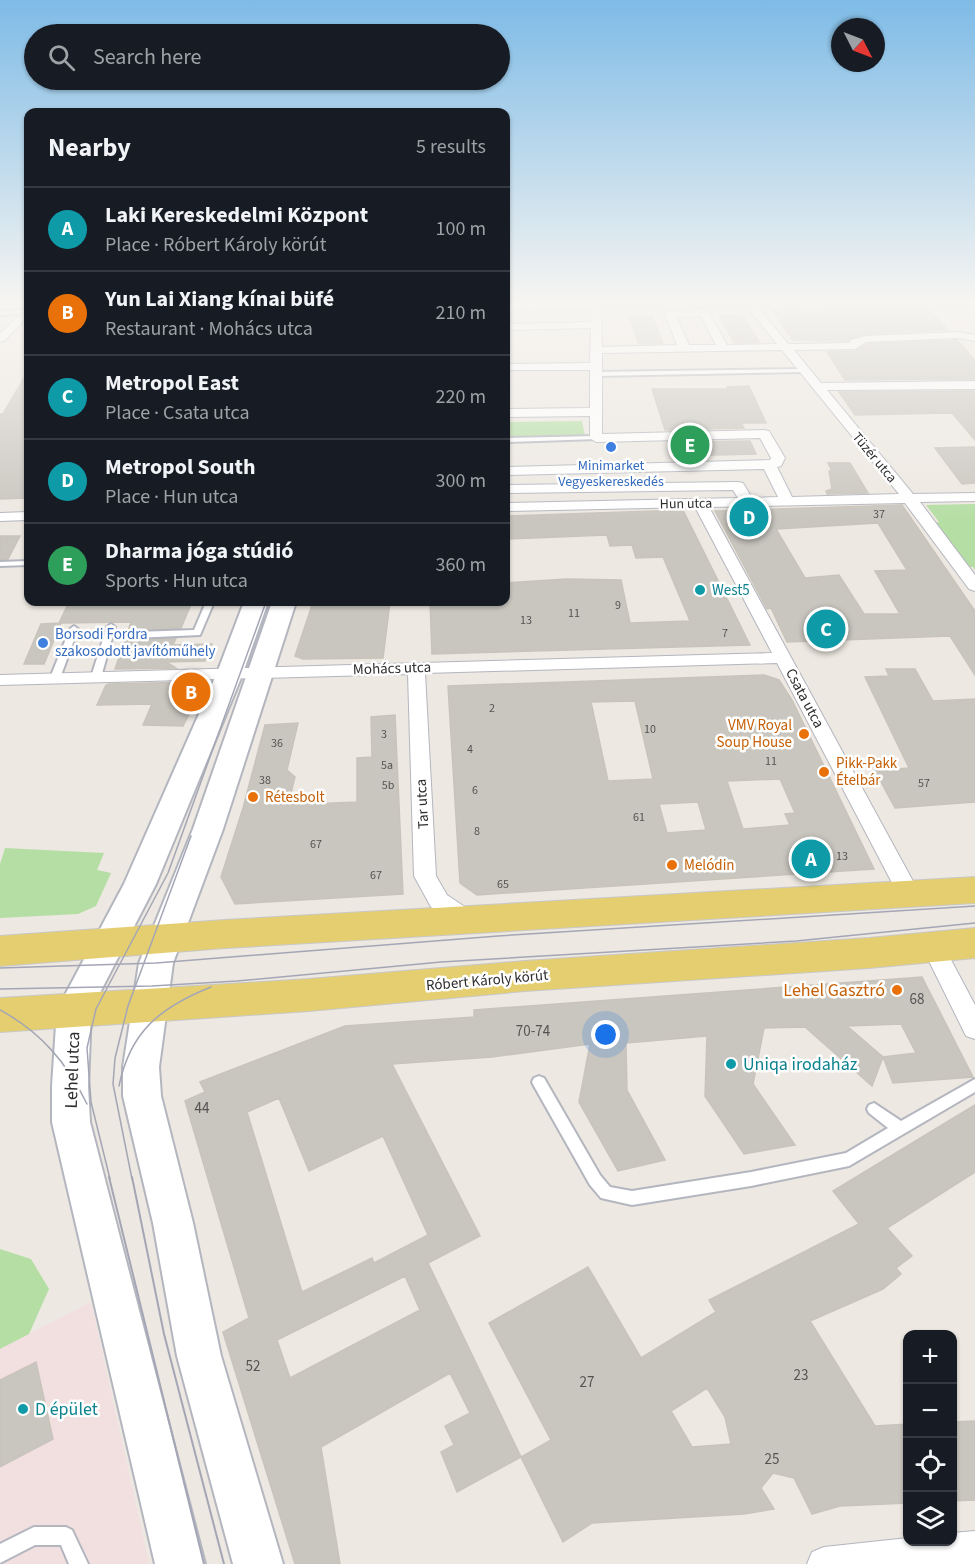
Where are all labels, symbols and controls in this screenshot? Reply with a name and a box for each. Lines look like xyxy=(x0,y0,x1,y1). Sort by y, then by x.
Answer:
north arrow xyxy=(831,18,885,72)
search box xyxy=(24,24,510,90)
icon: search xyxy=(45,41,78,74)
text: Search here xyxy=(93,41,201,73)
text: Nearby xyxy=(48,129,131,166)
text: 5 results xyxy=(416,133,486,161)
text: Laki Kereskedelmi Központ xyxy=(105,199,368,231)
text: A xyxy=(62,215,73,243)
text: 100 m xyxy=(436,215,486,243)
text: Place · Róbert Károly körút xyxy=(105,231,326,259)
text: Yun Lai Xiang kínai büfé xyxy=(105,283,334,315)
text: B xyxy=(61,299,74,327)
text: 210 m xyxy=(436,299,486,327)
text: Restaurant · Mohács utca xyxy=(105,315,313,343)
text: Metropol East xyxy=(105,367,239,399)
text: C xyxy=(62,383,73,411)
text: 220 m xyxy=(436,383,486,411)
text: Place · Csata utca xyxy=(105,399,249,427)
pin: E xyxy=(670,422,710,468)
street label: Tüzér utca xyxy=(847,428,901,487)
marker: Minimarket Vegyeskereskedés xyxy=(604,440,618,454)
text: Metropol South xyxy=(105,451,256,483)
place label: Minimarket Vegyeskereskedés xyxy=(558,456,664,492)
text: D xyxy=(61,467,74,495)
text: 300 m xyxy=(436,467,486,495)
text: Place · Hun utca xyxy=(105,483,238,511)
street label: Hun utca xyxy=(660,494,713,514)
pin: D xyxy=(730,494,768,540)
house number: 37 xyxy=(873,506,885,523)
text: Dharma jóga stúdió xyxy=(105,535,294,567)
text: E xyxy=(62,551,73,579)
text: 360 m xyxy=(436,551,486,579)
text: Sports · Hun utca xyxy=(105,567,248,595)
place label: West5 xyxy=(712,580,750,601)
marker: West5 xyxy=(693,583,707,597)
house number: 9 xyxy=(615,597,621,614)
house number: 11 xyxy=(568,605,580,622)
pin: C xyxy=(806,606,846,652)
house number: 13 xyxy=(520,612,532,629)
place label: Borsodi Fordra szakosodott javítóműhely xyxy=(55,624,216,662)
house number: 7 xyxy=(722,625,728,642)
marker: Borsodi Fordra szakosodott javítóműhely xyxy=(36,636,50,650)
street label: Mohács utca xyxy=(353,657,431,680)
street label: Csata utca xyxy=(780,665,829,732)
pin: B xyxy=(172,670,210,714)
house number: 2 xyxy=(489,700,495,717)
place label: VMV Royal Soup House xyxy=(717,715,792,753)
house number: 10 xyxy=(644,721,656,738)
house number: 3 xyxy=(381,726,387,743)
marker: VMV Royal Soup House xyxy=(797,727,811,741)
house number: 36 xyxy=(271,735,283,752)
house number: 4 xyxy=(467,741,473,758)
house number: 11 xyxy=(765,753,777,770)
place label: Pikk-Pakk Ételbár xyxy=(836,753,898,791)
house number: 5a xyxy=(381,757,393,774)
marker: Pikk-Pakk Ételbár xyxy=(817,765,831,779)
house number: 38 xyxy=(259,772,271,789)
house number: 57 xyxy=(918,775,930,792)
house number: 5b xyxy=(382,777,395,794)
street label: Tar utca xyxy=(411,778,434,829)
house number: 6 xyxy=(472,782,478,799)
place label: Rétesbolt xyxy=(265,787,325,808)
marker: Rétesbolt xyxy=(246,790,260,804)
house number: 61 xyxy=(633,809,645,826)
house number: 8 xyxy=(474,823,480,840)
house number: 67 xyxy=(310,836,322,853)
pin: A xyxy=(792,836,830,882)
house number: 13 xyxy=(836,848,848,865)
place label: Melódin xyxy=(684,855,735,876)
marker: Melódin xyxy=(665,858,679,872)
house number: 67 xyxy=(370,867,382,884)
house number: 65 xyxy=(497,876,509,893)
street label: Róbert Károly körút xyxy=(425,965,549,996)
place label: Lehel Gasztró xyxy=(783,978,885,1003)
marker: Lehel Gasztró xyxy=(890,983,904,997)
house number: 68 xyxy=(910,989,924,1010)
your location xyxy=(591,1020,620,1049)
house number: 70-74 xyxy=(516,1021,551,1042)
street label: Lehel utca xyxy=(59,1031,86,1109)
place label: Uniqa irodaház xyxy=(743,1052,858,1077)
marker: Uniqa irodaház xyxy=(724,1057,738,1071)
house number: 44 xyxy=(195,1098,210,1119)
map controls xyxy=(903,1330,957,1546)
button: + xyxy=(903,1330,957,1384)
house number: 52 xyxy=(246,1356,260,1377)
house number: 23 xyxy=(794,1365,808,1386)
house number: 27 xyxy=(580,1372,594,1393)
button: − xyxy=(903,1384,957,1438)
place label: D épület xyxy=(35,1397,98,1422)
marker: D épület xyxy=(16,1402,30,1416)
button: locate xyxy=(903,1438,957,1492)
house number: 25 xyxy=(765,1449,779,1470)
button: layers xyxy=(903,1492,957,1546)

